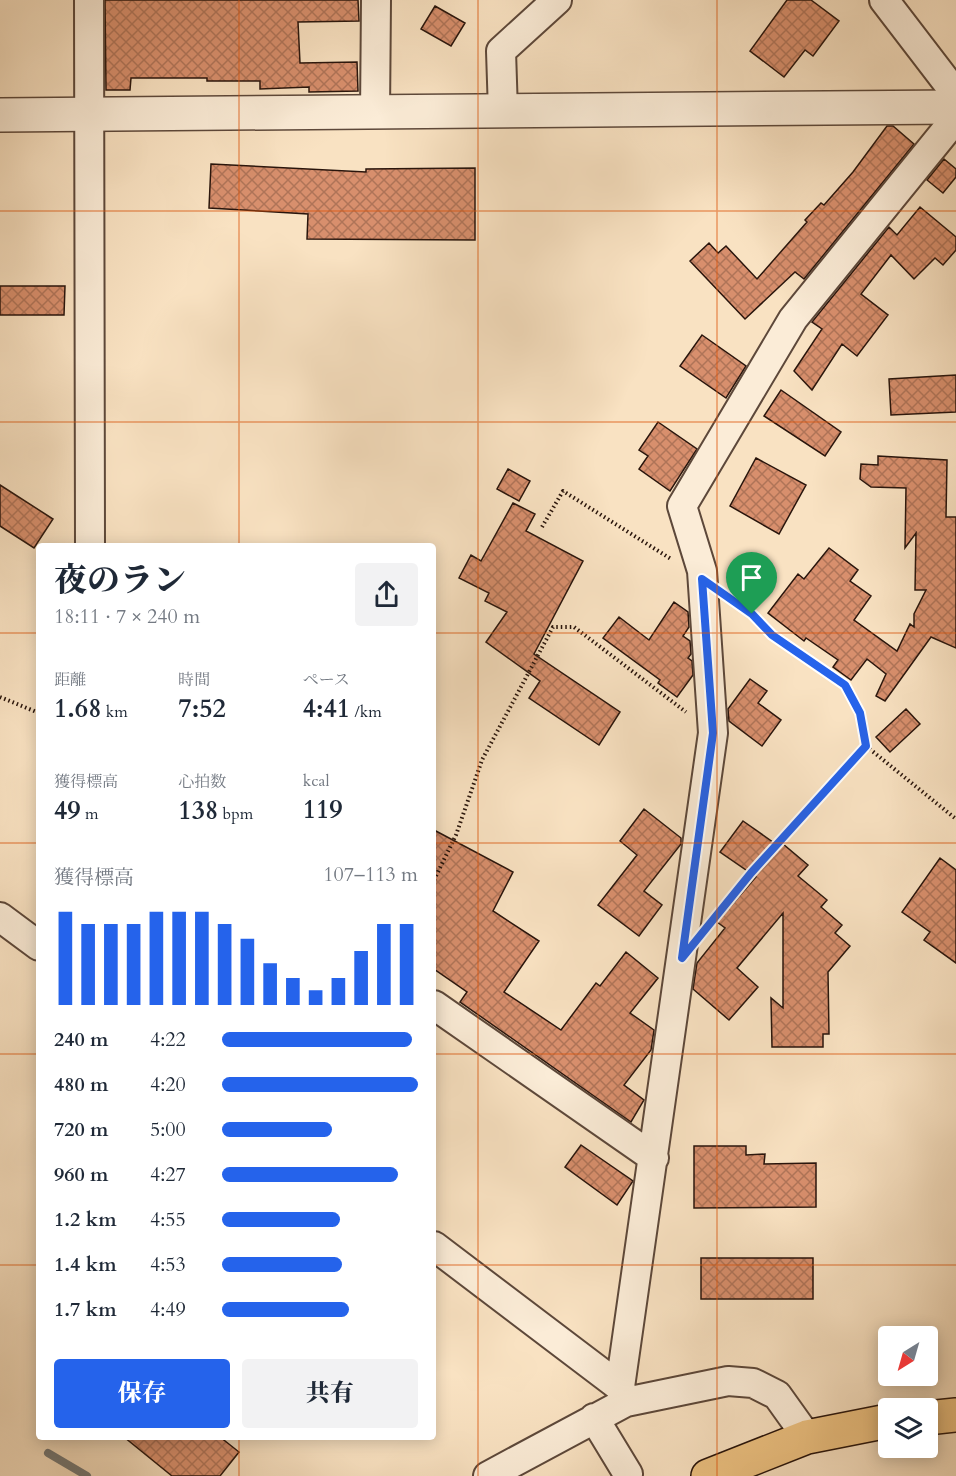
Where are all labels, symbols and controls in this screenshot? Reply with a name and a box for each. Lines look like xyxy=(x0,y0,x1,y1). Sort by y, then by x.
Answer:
pin xyxy=(726,552,777,614)
text: 夜のラン xyxy=(54,558,186,603)
icon: arrive xyxy=(735,561,768,594)
button: share xyxy=(355,563,418,626)
text: 18:11 · 7 × 240 m xyxy=(54,603,200,630)
text: 距離 xyxy=(54,669,86,691)
text: 時間 xyxy=(178,669,210,691)
text: ペース xyxy=(303,669,350,691)
text: 1.68 xyxy=(54,691,102,726)
text: 7:52 xyxy=(178,691,226,726)
text: 4:41 xyxy=(303,691,350,726)
text: km xyxy=(102,701,128,723)
text: /km xyxy=(350,701,382,723)
text: kcal xyxy=(303,770,330,792)
text: 獲得標高 xyxy=(54,771,118,793)
text: 心拍数 xyxy=(178,771,226,793)
text: 119 xyxy=(303,792,343,827)
text: 49 xyxy=(54,793,81,828)
text: 138 xyxy=(178,793,218,828)
text: m xyxy=(81,803,98,825)
text: bpm xyxy=(218,803,253,825)
text: 107–113 m xyxy=(323,861,418,888)
text: 獲得標高 xyxy=(54,864,134,891)
text: 240 m xyxy=(54,1026,109,1053)
text: 4:22 xyxy=(150,1026,186,1053)
text: 480 m xyxy=(54,1071,109,1098)
text: 4:20 xyxy=(150,1071,186,1098)
text: 720 m xyxy=(54,1116,109,1143)
text: 5:00 xyxy=(150,1116,186,1143)
text: 960 m xyxy=(54,1161,109,1188)
text: 4:27 xyxy=(150,1161,186,1188)
text: 1.2 km xyxy=(54,1206,117,1233)
text: 4:55 xyxy=(150,1206,186,1233)
text: 1.4 km xyxy=(54,1251,117,1278)
text: 4:53 xyxy=(150,1251,186,1278)
text: 1.7 km xyxy=(54,1296,117,1323)
text: 4:49 xyxy=(150,1296,186,1323)
north arrow xyxy=(878,1326,938,1386)
map controls xyxy=(878,1326,938,1458)
button: 保存 xyxy=(54,1359,230,1428)
button: 共有 xyxy=(242,1359,418,1428)
button: layers xyxy=(878,1398,938,1458)

